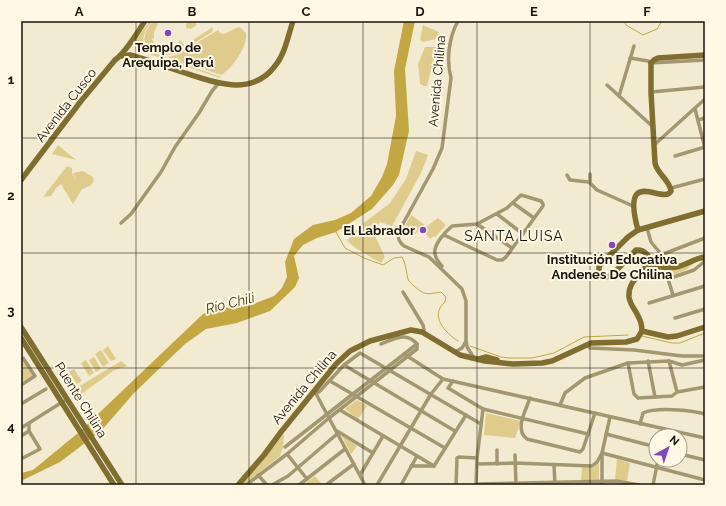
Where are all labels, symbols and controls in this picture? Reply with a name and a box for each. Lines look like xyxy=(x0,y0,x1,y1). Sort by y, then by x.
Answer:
text: A xyxy=(75,4,84,19)
text: B xyxy=(188,4,197,19)
text: C xyxy=(302,4,311,19)
text: D xyxy=(415,4,425,19)
text: E xyxy=(530,4,538,19)
text: F xyxy=(643,4,651,19)
marker: Templo de Arequipa, Perú xyxy=(163,28,173,38)
street label: Avenida Chilina xyxy=(426,35,448,127)
place label: Templo de Arequipa, Perú xyxy=(122,40,214,70)
street label: Avenida Cusco xyxy=(33,65,100,145)
text: 1 xyxy=(8,72,15,87)
text: 2 xyxy=(7,188,15,203)
place label: El Labrador xyxy=(343,223,415,238)
marker: El Labrador xyxy=(418,225,428,235)
district label: SANTA LUISA xyxy=(464,228,564,244)
marker: Institución Educativa Andenes De Chilina xyxy=(607,240,617,250)
place label: Institución Educativa Andenes De Chilina xyxy=(547,252,678,282)
water label: Río Chili xyxy=(204,289,257,317)
text: 3 xyxy=(7,303,15,318)
street label: Avenida Chilina xyxy=(269,347,339,427)
street label: Puente Chilina xyxy=(52,359,110,441)
text: 4 xyxy=(7,419,15,434)
north arrow xyxy=(648,428,688,468)
text: N xyxy=(667,433,682,448)

